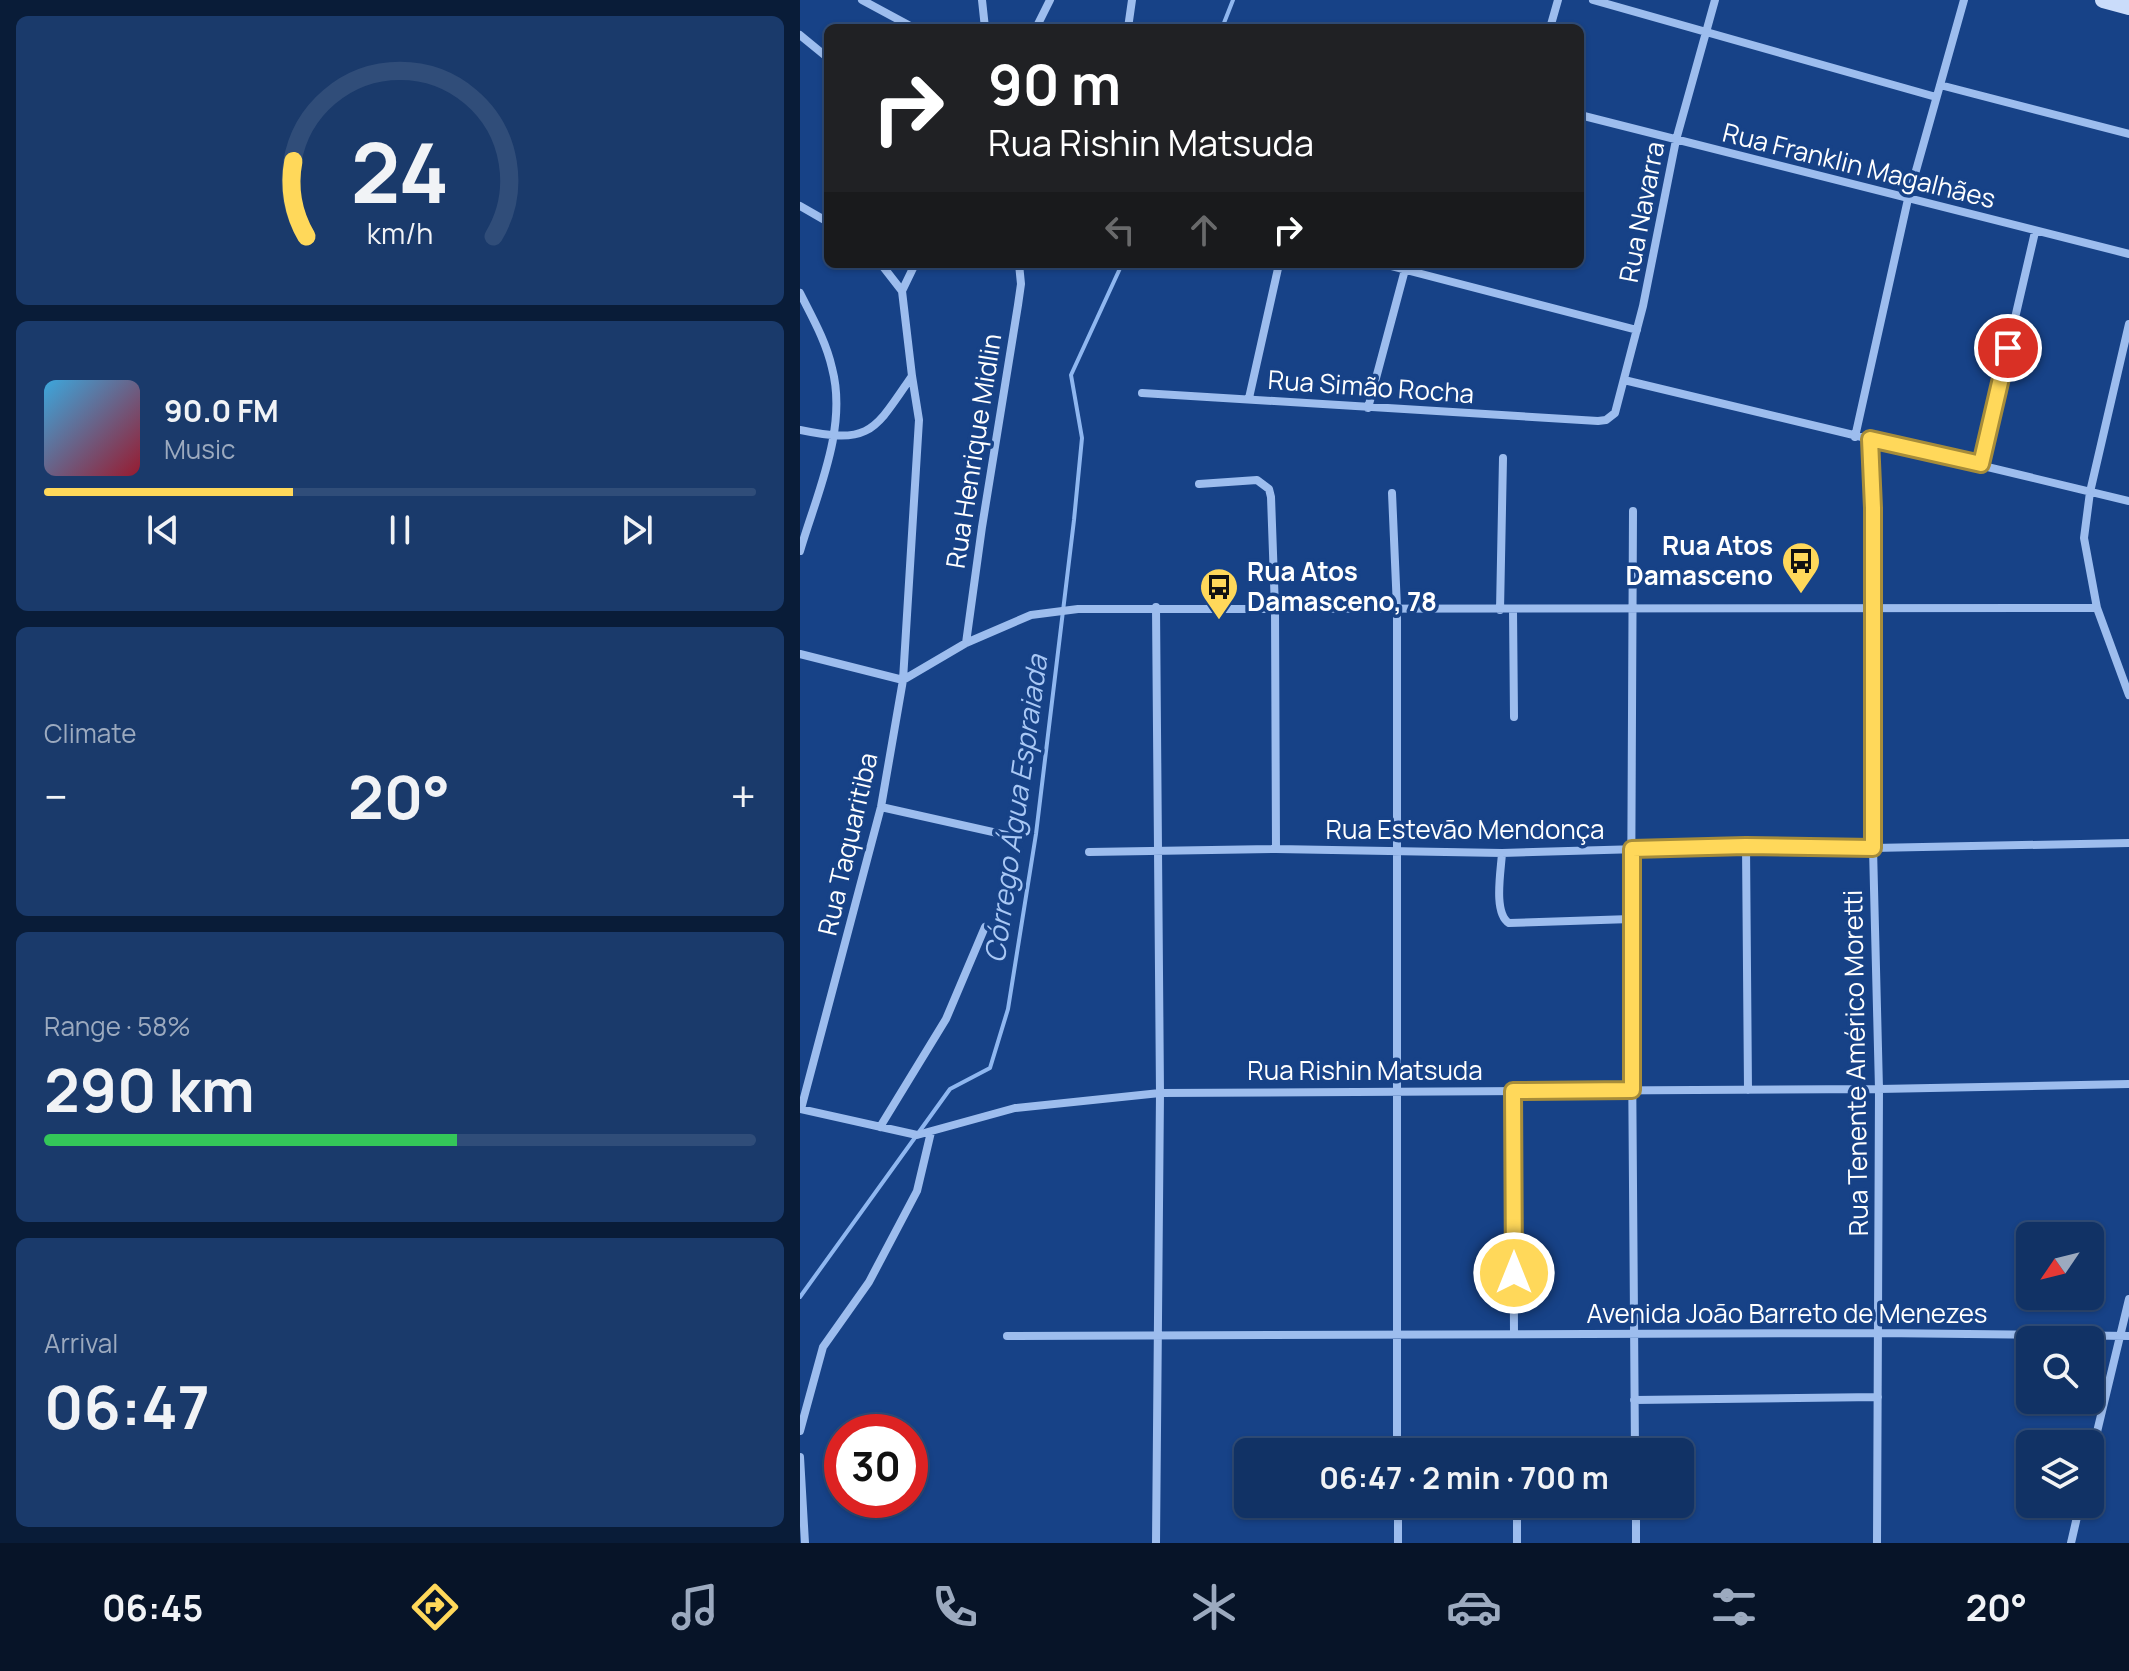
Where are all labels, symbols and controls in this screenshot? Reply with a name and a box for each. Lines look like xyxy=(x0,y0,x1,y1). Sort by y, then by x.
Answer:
text: 90 m xyxy=(988,45,1121,122)
icon: right xyxy=(856,56,960,160)
text: 24 xyxy=(351,113,449,227)
street label: Rua Franklin Magalhães xyxy=(1719,114,1999,216)
text: Rua Rishin Matsuda xyxy=(988,118,1314,167)
street label: Rua Navarra xyxy=(1610,138,1672,285)
icon: left xyxy=(1098,208,1142,252)
icon: ahead xyxy=(1182,208,1226,252)
icon: right xyxy=(1266,208,1310,252)
text: km/h xyxy=(367,214,433,253)
pin xyxy=(1974,314,2042,382)
icon: arrive xyxy=(1986,326,2030,370)
street label: Rua Henrique Midlin xyxy=(937,331,1009,571)
street label: Rua Simão Rocha xyxy=(1267,361,1475,411)
text: 90.0 FM xyxy=(164,390,279,431)
text: Music xyxy=(164,431,235,467)
icon: previous xyxy=(141,508,185,552)
icon: pause xyxy=(378,508,422,552)
icon: next xyxy=(615,508,659,552)
place label: Rua Atos Damasceno xyxy=(1625,527,1773,593)
bus stop icon: Rua Atos Damasceno xyxy=(1780,540,1822,595)
place label: Rua Atos Damasceno, 78 xyxy=(1247,553,1437,619)
bus stop icon: Rua Atos Damasceno, 78 xyxy=(1198,566,1240,621)
water label: Córrego Água Espraiada xyxy=(975,651,1056,965)
text: Climate xyxy=(44,715,136,751)
street label: Rua Taquaritiba xyxy=(808,749,886,939)
text: 20° xyxy=(348,755,450,837)
text: − xyxy=(44,766,68,826)
text: + xyxy=(731,766,756,826)
street label: Rua Estevão Mendonça xyxy=(1326,811,1604,847)
street label: Rua Tenente Américo Moretti xyxy=(1834,890,1876,1236)
text: Range · 58% xyxy=(44,1008,191,1044)
text: 290 km xyxy=(44,1048,255,1130)
street label: Rua Rishin Matsuda xyxy=(1247,1052,1483,1088)
north arrow xyxy=(2016,1222,2104,1310)
map controls xyxy=(2016,1222,2104,1518)
position arrow xyxy=(1472,1231,1556,1315)
street label: Avenida João Barreto de Menezes xyxy=(1586,1295,1988,1331)
text: Arrival xyxy=(44,1325,118,1361)
button: search xyxy=(2016,1326,2104,1414)
text: 06:47 xyxy=(44,1365,210,1447)
speed limit sign: 30 xyxy=(824,1414,928,1518)
button: layers xyxy=(2016,1430,2104,1518)
text: 06:47 · 2 min · 700 m xyxy=(1319,1457,1609,1498)
icon: directions xyxy=(407,1579,463,1635)
icon: music xyxy=(667,1579,723,1635)
icon: phone xyxy=(927,1579,983,1635)
icon: climate xyxy=(1186,1579,1242,1635)
icon: car xyxy=(1446,1579,1502,1635)
icon: filters xyxy=(1706,1579,1762,1635)
text: 06:45 xyxy=(102,1583,203,1632)
text: 20° xyxy=(1966,1583,2027,1632)

